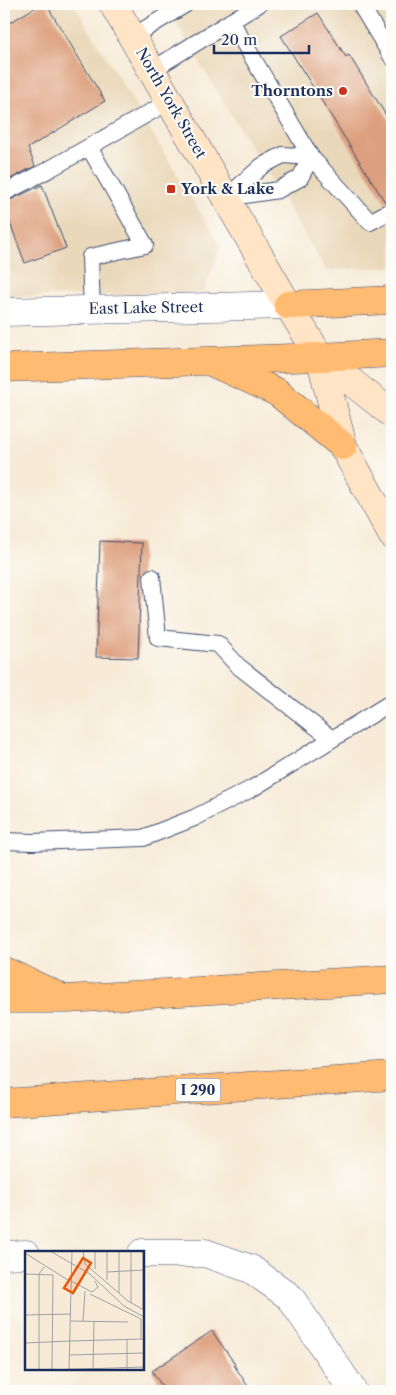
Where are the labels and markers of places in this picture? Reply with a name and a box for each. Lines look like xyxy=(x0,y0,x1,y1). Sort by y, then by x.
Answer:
place label: Thorntons xyxy=(251,81,333,100)
marker: Thorntons xyxy=(337,85,349,97)
place label: York & Lake xyxy=(180,179,274,198)
marker: York & Lake xyxy=(165,183,177,195)

